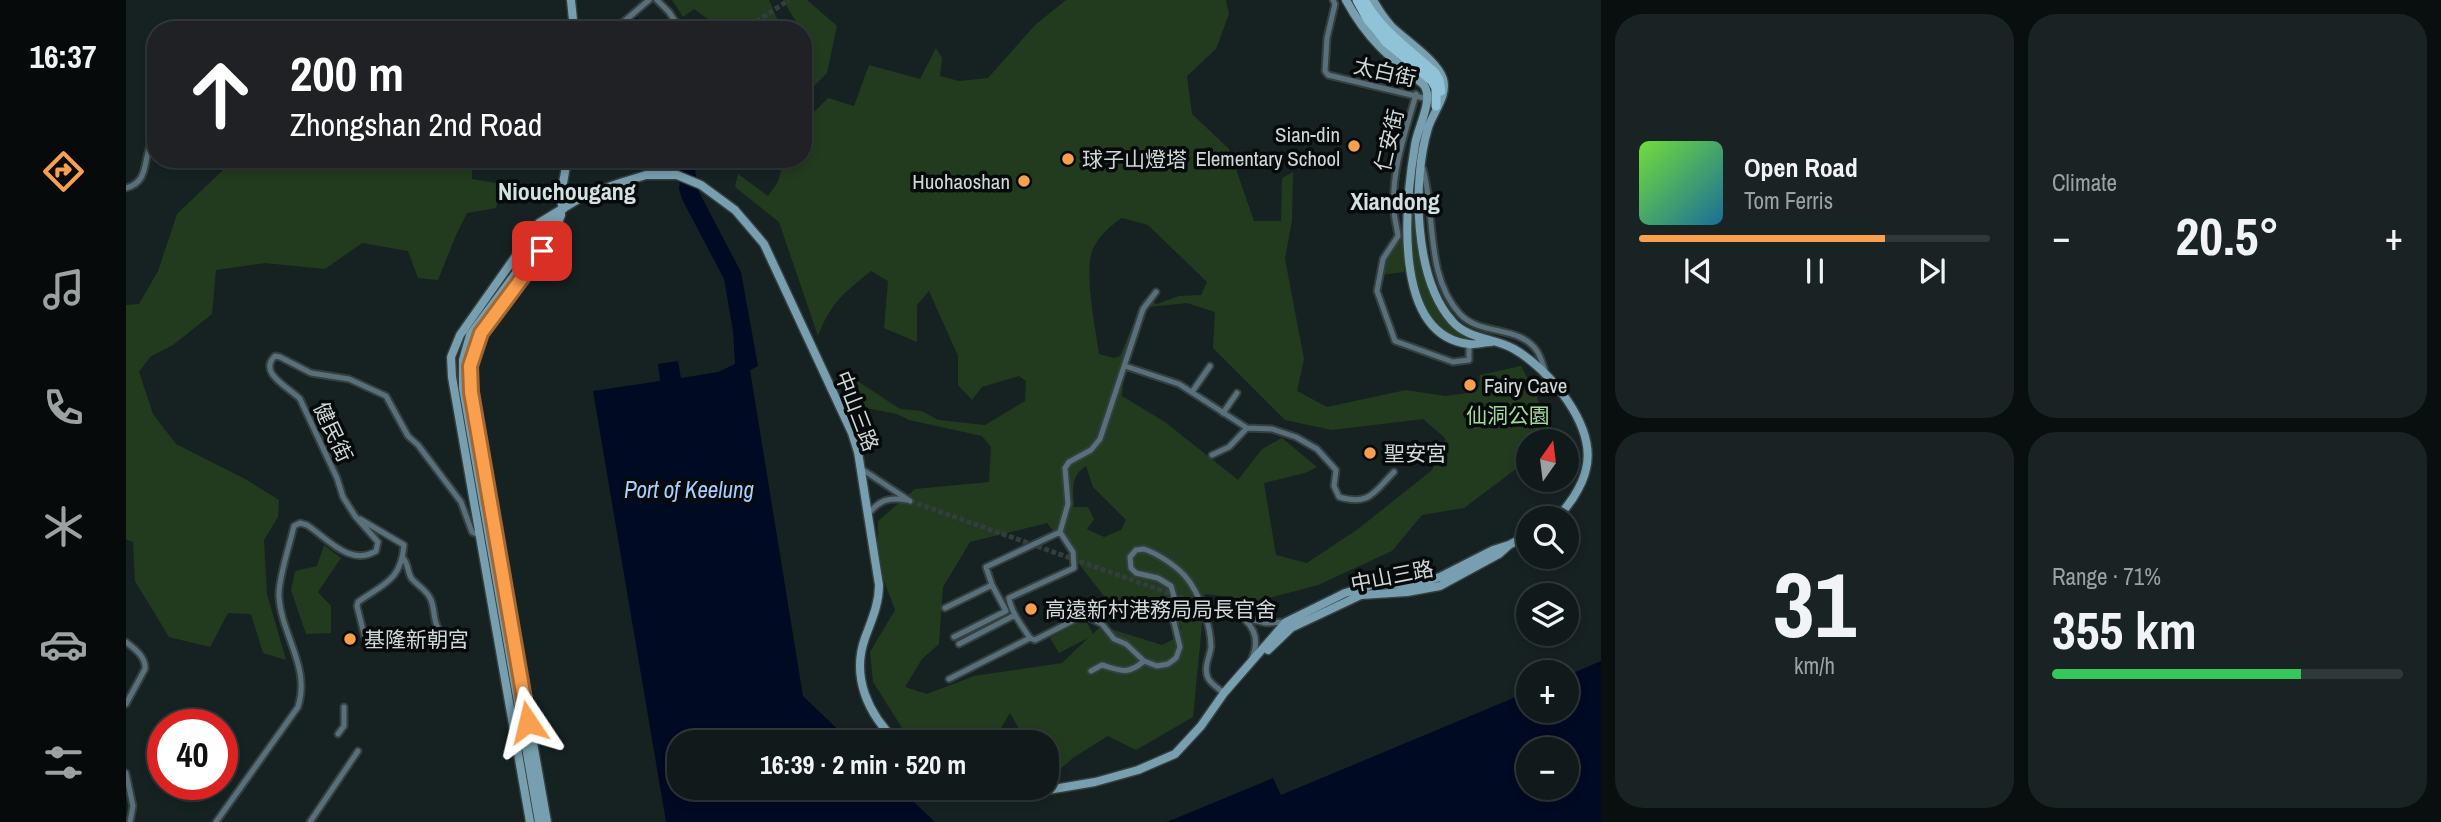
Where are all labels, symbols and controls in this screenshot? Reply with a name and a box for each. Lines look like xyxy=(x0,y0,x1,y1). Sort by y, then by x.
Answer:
text: 16:37 xyxy=(29,35,97,78)
text: 200 m xyxy=(290,40,404,106)
icon: ahead xyxy=(175,49,266,140)
street label: 太白街 xyxy=(1351,51,1419,93)
text: Zhongshan 2nd Road xyxy=(290,103,542,146)
street label: 仁安街 xyxy=(1368,106,1410,174)
place label: Sian-din Elementary School xyxy=(1195,120,1340,173)
marker: Sian-din Elementary School xyxy=(1346,138,1362,154)
place label: 球子山燈塔 xyxy=(1082,145,1187,174)
icon: directions xyxy=(39,147,88,196)
text: Open Road xyxy=(1744,150,1858,185)
marker: 球子山燈塔 xyxy=(1060,151,1076,167)
place label: Huohaoshan xyxy=(912,167,1010,196)
text: Climate xyxy=(2052,167,2117,198)
marker: Huohaoshan xyxy=(1016,173,1032,189)
district label: Niouchougang xyxy=(498,175,636,207)
district label: Xiandong xyxy=(1350,185,1440,217)
text: Tom Ferris xyxy=(1744,185,1833,216)
text: 20.5° xyxy=(2176,201,2279,271)
text: − xyxy=(2052,211,2070,262)
text: + xyxy=(2385,211,2403,262)
pin xyxy=(512,221,572,281)
icon: arrive xyxy=(523,232,561,270)
icon: previous xyxy=(1679,252,1717,290)
icon: pause xyxy=(1796,252,1834,290)
icon: next xyxy=(1913,252,1951,290)
icon: music xyxy=(39,265,88,314)
street label: 中山三路 xyxy=(828,367,886,455)
place label: Fairy Cave xyxy=(1484,371,1567,400)
marker: Fairy Cave xyxy=(1462,377,1478,393)
icon: phone xyxy=(39,383,88,432)
street label: 健民街 xyxy=(307,397,359,467)
park label: 仙洞公園 xyxy=(1466,401,1550,430)
north arrow xyxy=(1516,429,1578,492)
map controls xyxy=(1516,429,1579,800)
place label: 聖安宮 xyxy=(1384,439,1447,468)
marker: 聖安宮 xyxy=(1362,445,1378,461)
water label: Port of Keelung xyxy=(624,474,754,505)
icon: climate xyxy=(39,502,88,551)
button: search xyxy=(1516,506,1579,569)
text: 31 xyxy=(1773,543,1856,665)
street label: 中山三路 xyxy=(1348,554,1436,598)
text: Range · 71% xyxy=(2052,561,2161,592)
button: layers xyxy=(1516,583,1579,646)
place label: 高遠新村港務局局長官舍 xyxy=(1045,595,1276,624)
text: 355 km xyxy=(2052,595,2197,665)
marker: 高遠新村港務局局長官舍 xyxy=(1023,601,1039,617)
icon: car xyxy=(39,620,88,669)
place label: 基隆新朝宮 xyxy=(364,625,469,654)
marker: 基隆新朝宮 xyxy=(342,631,358,647)
text: km/h xyxy=(1794,650,1835,681)
button: + xyxy=(1516,660,1579,723)
position arrow xyxy=(491,685,565,759)
speed limit sign: 40 xyxy=(147,709,238,800)
button: − xyxy=(1516,737,1579,800)
icon: filters xyxy=(39,738,88,787)
text: 16:39 · 2 min · 520 m xyxy=(760,747,966,782)

